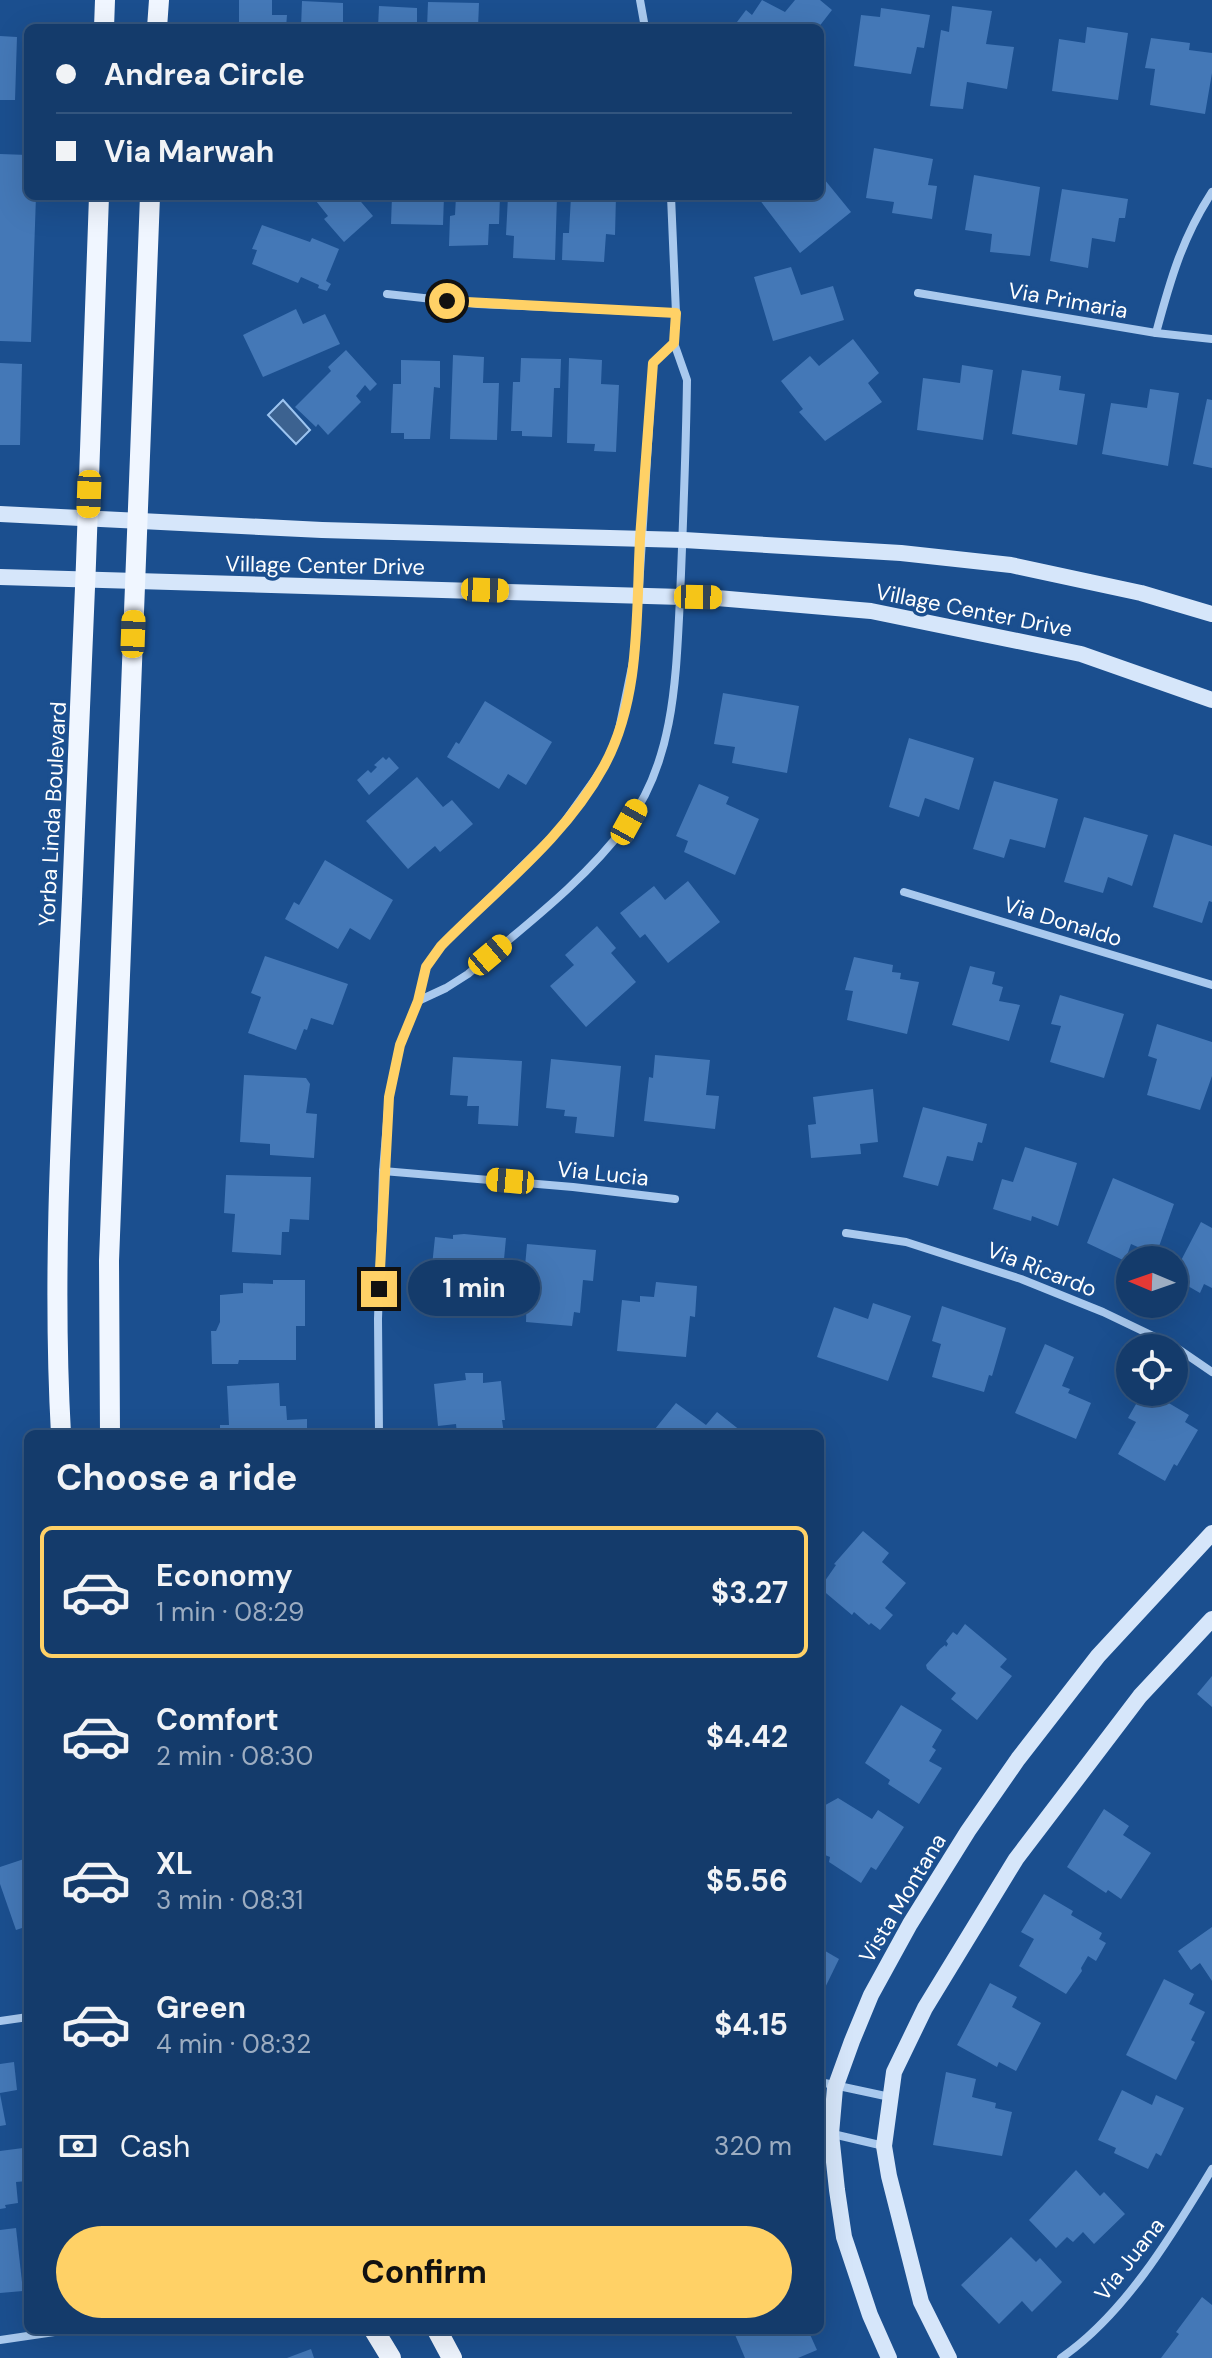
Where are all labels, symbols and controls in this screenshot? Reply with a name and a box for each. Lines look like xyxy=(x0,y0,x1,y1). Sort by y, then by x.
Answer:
text: Andrea Circle xyxy=(104,55,305,94)
text: Via Marwah xyxy=(104,132,274,171)
street label: Via Primaria xyxy=(1006,276,1130,325)
route start xyxy=(429,283,465,319)
car xyxy=(76,470,102,518)
street label: Village Center Drive xyxy=(225,549,425,582)
car xyxy=(461,577,509,603)
street label: Village Center Drive xyxy=(873,577,1075,644)
car xyxy=(674,585,722,609)
car xyxy=(120,610,146,658)
street label: Yorba Linda Boulevard xyxy=(32,701,73,927)
car xyxy=(607,795,651,849)
street label: Via Donaldo xyxy=(1000,890,1126,953)
car xyxy=(464,930,516,980)
street label: Via Lucia xyxy=(556,1154,650,1193)
car xyxy=(485,1167,535,1195)
street label: Via Ricardo xyxy=(983,1235,1101,1304)
north arrow xyxy=(1116,1246,1188,1318)
map controls xyxy=(1116,1246,1188,1406)
callout: 1 min xyxy=(407,1261,539,1317)
route end xyxy=(361,1271,397,1307)
text: 1 min xyxy=(442,1271,506,1305)
button: locate xyxy=(1116,1334,1188,1406)
text: Choose a ride xyxy=(56,1454,297,1501)
icon: car xyxy=(60,1556,132,1628)
text: Economy xyxy=(156,1556,293,1595)
text: $3.27 xyxy=(711,1573,788,1612)
text: 1 min · 08:29 xyxy=(156,1595,304,1629)
icon: car xyxy=(60,1700,132,1772)
text: Comfort xyxy=(156,1700,279,1739)
text: $4.42 xyxy=(706,1717,788,1756)
text: 2 min · 08:30 xyxy=(156,1739,313,1773)
street label: Vista Montana xyxy=(852,1828,953,1968)
icon: car xyxy=(60,1844,132,1916)
text: XL xyxy=(156,1844,193,1883)
text: $5.56 xyxy=(706,1861,788,1900)
text: 3 min · 08:31 xyxy=(156,1883,303,1917)
icon: car xyxy=(60,1988,132,2060)
text: Green xyxy=(156,1988,246,2027)
text: $4.15 xyxy=(714,2005,788,2044)
text: 4 min · 08:32 xyxy=(156,2027,311,2061)
icon: cash xyxy=(56,2124,100,2168)
text: Cash xyxy=(120,2127,190,2166)
text: 320 m xyxy=(714,2129,792,2163)
street label: Via Juana xyxy=(1088,2212,1171,2307)
button: Confirm xyxy=(56,2226,792,2318)

